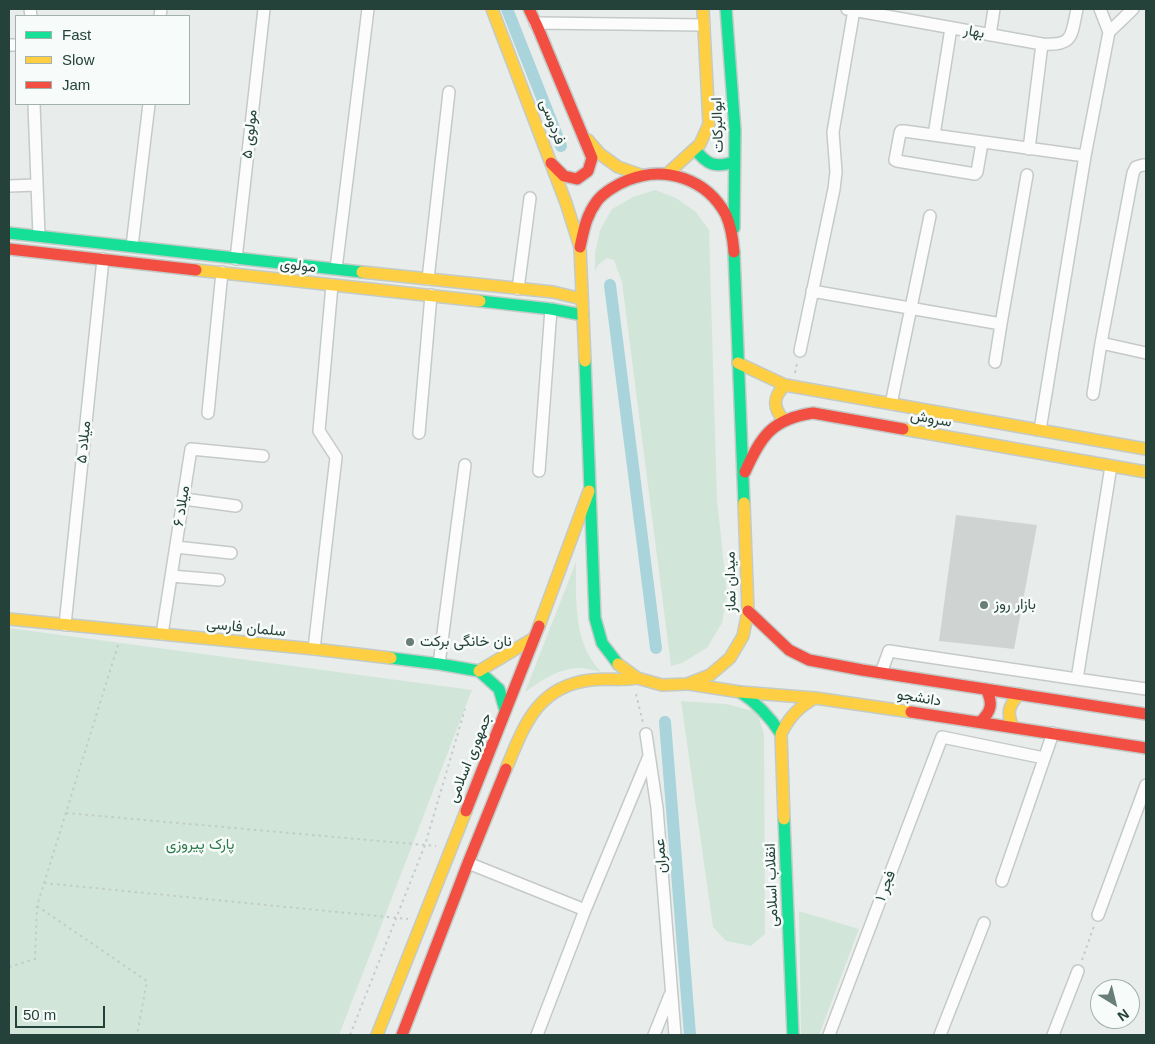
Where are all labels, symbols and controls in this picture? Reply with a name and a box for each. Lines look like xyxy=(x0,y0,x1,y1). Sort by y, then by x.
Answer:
legend xyxy=(15,15,190,105)
street label: بهار xyxy=(962,21,986,43)
text: Fast xyxy=(62,26,91,43)
text: Slow xyxy=(62,51,95,68)
text: Jam xyxy=(62,76,90,93)
street label: فردوسی xyxy=(535,97,569,147)
street label: ابوالبرکات xyxy=(708,97,728,153)
street label: مولوی ۵ xyxy=(238,109,262,159)
street label: مولوی xyxy=(279,255,317,277)
street label: سروش xyxy=(909,407,953,431)
street label: میلاد ۵ xyxy=(73,420,95,464)
street label: میلاد ۶ xyxy=(170,484,194,528)
street label: میدان نماز xyxy=(721,551,741,613)
place label: بازار روز xyxy=(994,596,1036,614)
marker: بازار روز xyxy=(978,599,990,611)
street label: سلمان فارسی xyxy=(205,615,287,641)
place label: نان خانگی برکت xyxy=(420,633,512,651)
marker: نان خانگی برکت xyxy=(404,636,416,648)
street label: دانشجو xyxy=(896,686,942,710)
street label: جمهوری اسلامی xyxy=(444,711,496,805)
park label: پارک پیروزی xyxy=(166,836,234,854)
street label: عمران xyxy=(651,838,671,874)
street label: انقلاب اسلامی xyxy=(762,843,782,927)
street label: فجر ۱ xyxy=(872,868,900,904)
north arrow xyxy=(1090,979,1140,1029)
scale bar xyxy=(18,996,108,1028)
text: 50 m xyxy=(23,1006,56,1023)
text: N xyxy=(1114,1006,1132,1025)

